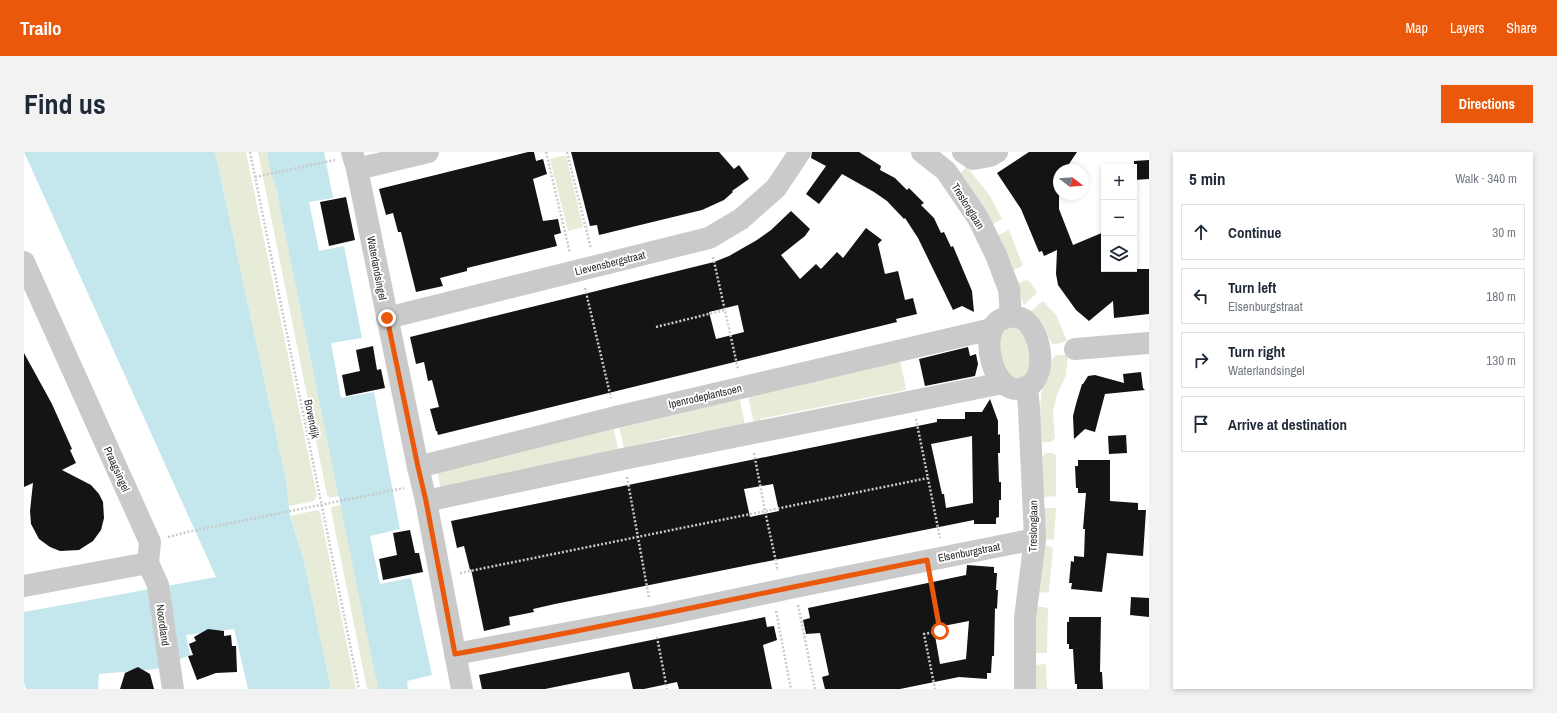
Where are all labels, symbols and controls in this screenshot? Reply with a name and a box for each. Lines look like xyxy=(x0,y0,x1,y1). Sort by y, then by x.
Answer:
text: Trailo xyxy=(20,15,62,41)
text: Map xyxy=(1406,19,1428,37)
text: Layers xyxy=(1450,19,1484,37)
text: Share xyxy=(1506,19,1537,37)
text: Find us xyxy=(24,85,106,123)
button: Directions xyxy=(1441,85,1533,123)
north arrow xyxy=(1053,164,1089,200)
map controls xyxy=(1101,164,1137,272)
button: + xyxy=(1101,164,1137,200)
text: 5 min xyxy=(1189,167,1225,190)
text: Walk · 340 m xyxy=(1455,170,1517,187)
street label: Treslonglaan xyxy=(948,180,988,232)
button: − xyxy=(1101,200,1137,236)
icon: ahead xyxy=(1190,221,1212,243)
text: Continue xyxy=(1228,222,1281,243)
text: 30 m xyxy=(1492,224,1516,241)
street label: Waterlandsingel xyxy=(364,235,390,301)
button: layers xyxy=(1101,236,1137,272)
street label: Lievensbergstraat xyxy=(573,247,647,279)
text: Turn left xyxy=(1228,277,1276,298)
icon: left xyxy=(1190,285,1212,307)
text: 180 m xyxy=(1486,288,1516,305)
text: Elsenburgstraat xyxy=(1228,298,1303,315)
route end xyxy=(378,309,396,327)
text: Turn right xyxy=(1228,341,1285,362)
icon: right xyxy=(1190,349,1212,371)
text: 130 m xyxy=(1486,352,1516,369)
text: Waterlandsingel xyxy=(1228,362,1305,379)
street label: Ipenrodeplantsoen xyxy=(667,381,743,411)
street label: Bovendijk xyxy=(301,398,323,440)
icon: arrive xyxy=(1190,413,1212,435)
text: Arrive at destination xyxy=(1228,414,1347,435)
street label: Praagsingel xyxy=(101,444,133,494)
street label: Treslonglaan xyxy=(1026,500,1040,552)
street label: Elsenburgstraat xyxy=(937,539,1002,565)
street label: Noordland xyxy=(153,603,173,647)
route start xyxy=(931,622,949,640)

